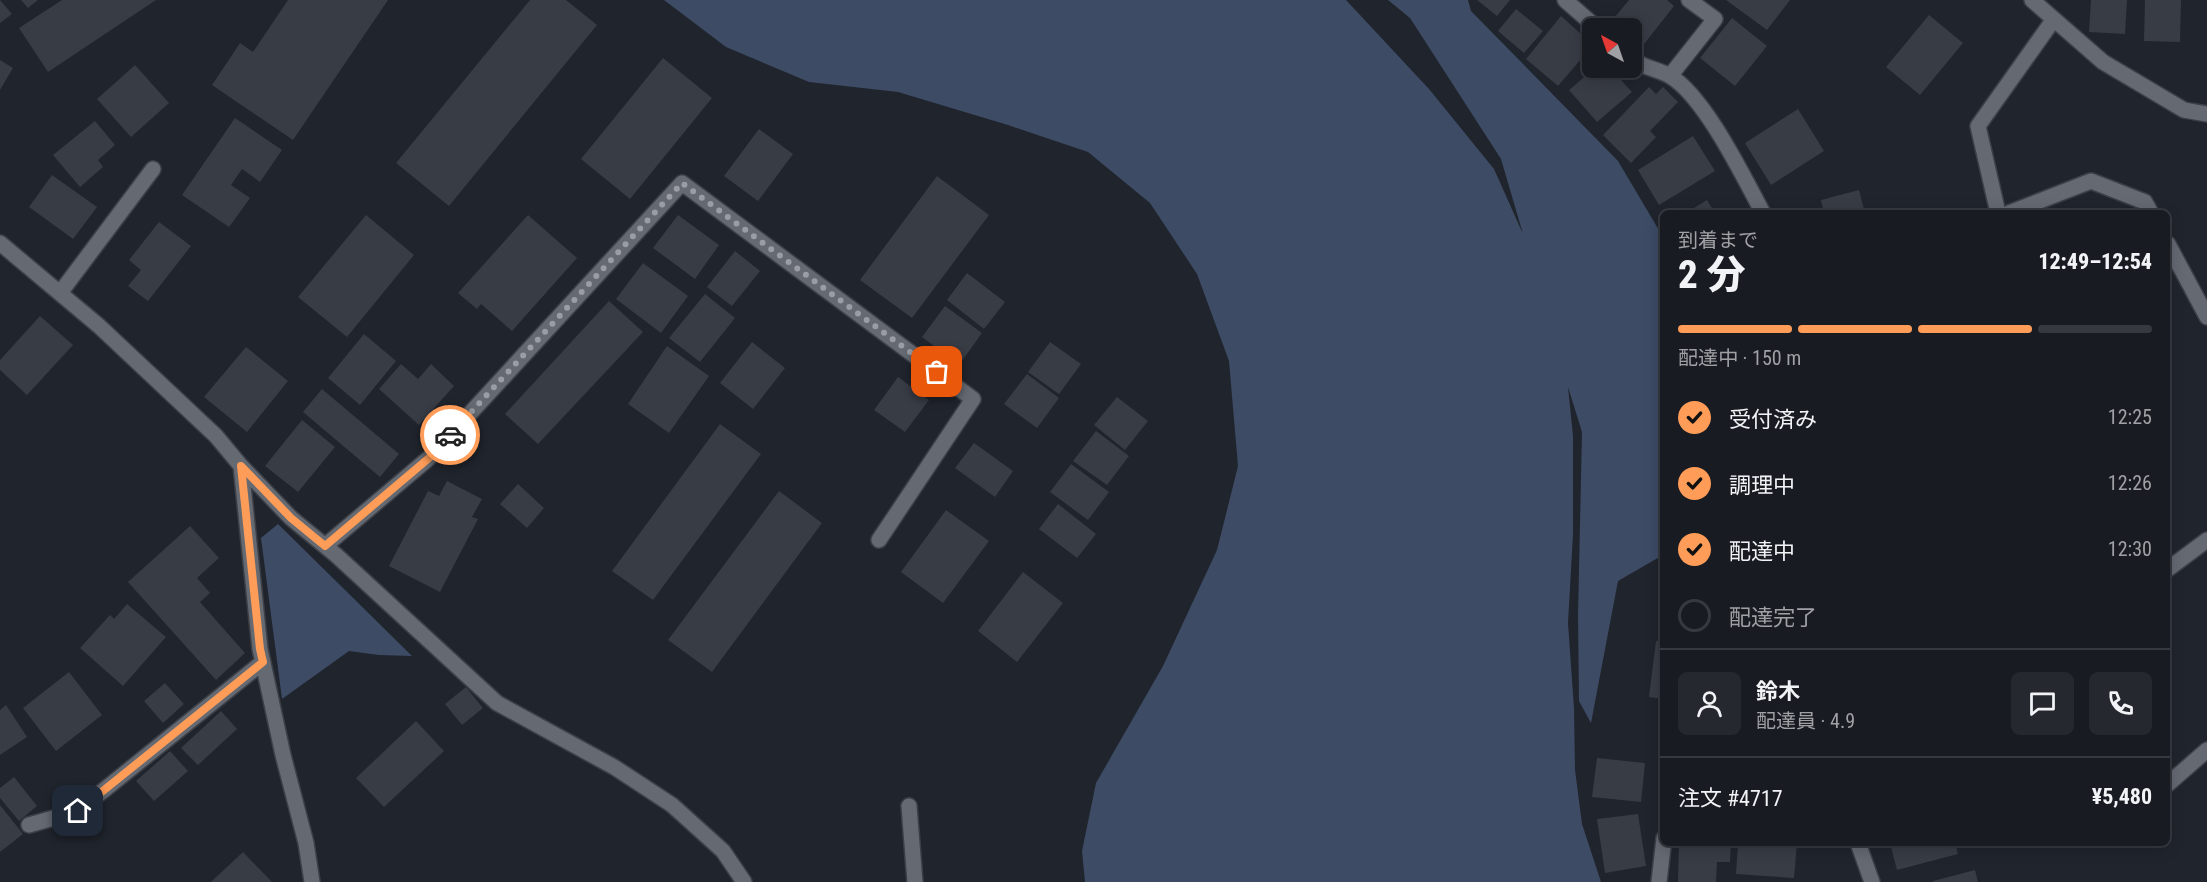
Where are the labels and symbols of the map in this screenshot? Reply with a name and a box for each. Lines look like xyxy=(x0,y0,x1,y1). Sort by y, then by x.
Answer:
north arrow xyxy=(1582,18,1642,78)
pin xyxy=(911,346,962,397)
courier xyxy=(420,405,480,465)
pin xyxy=(52,785,103,836)

